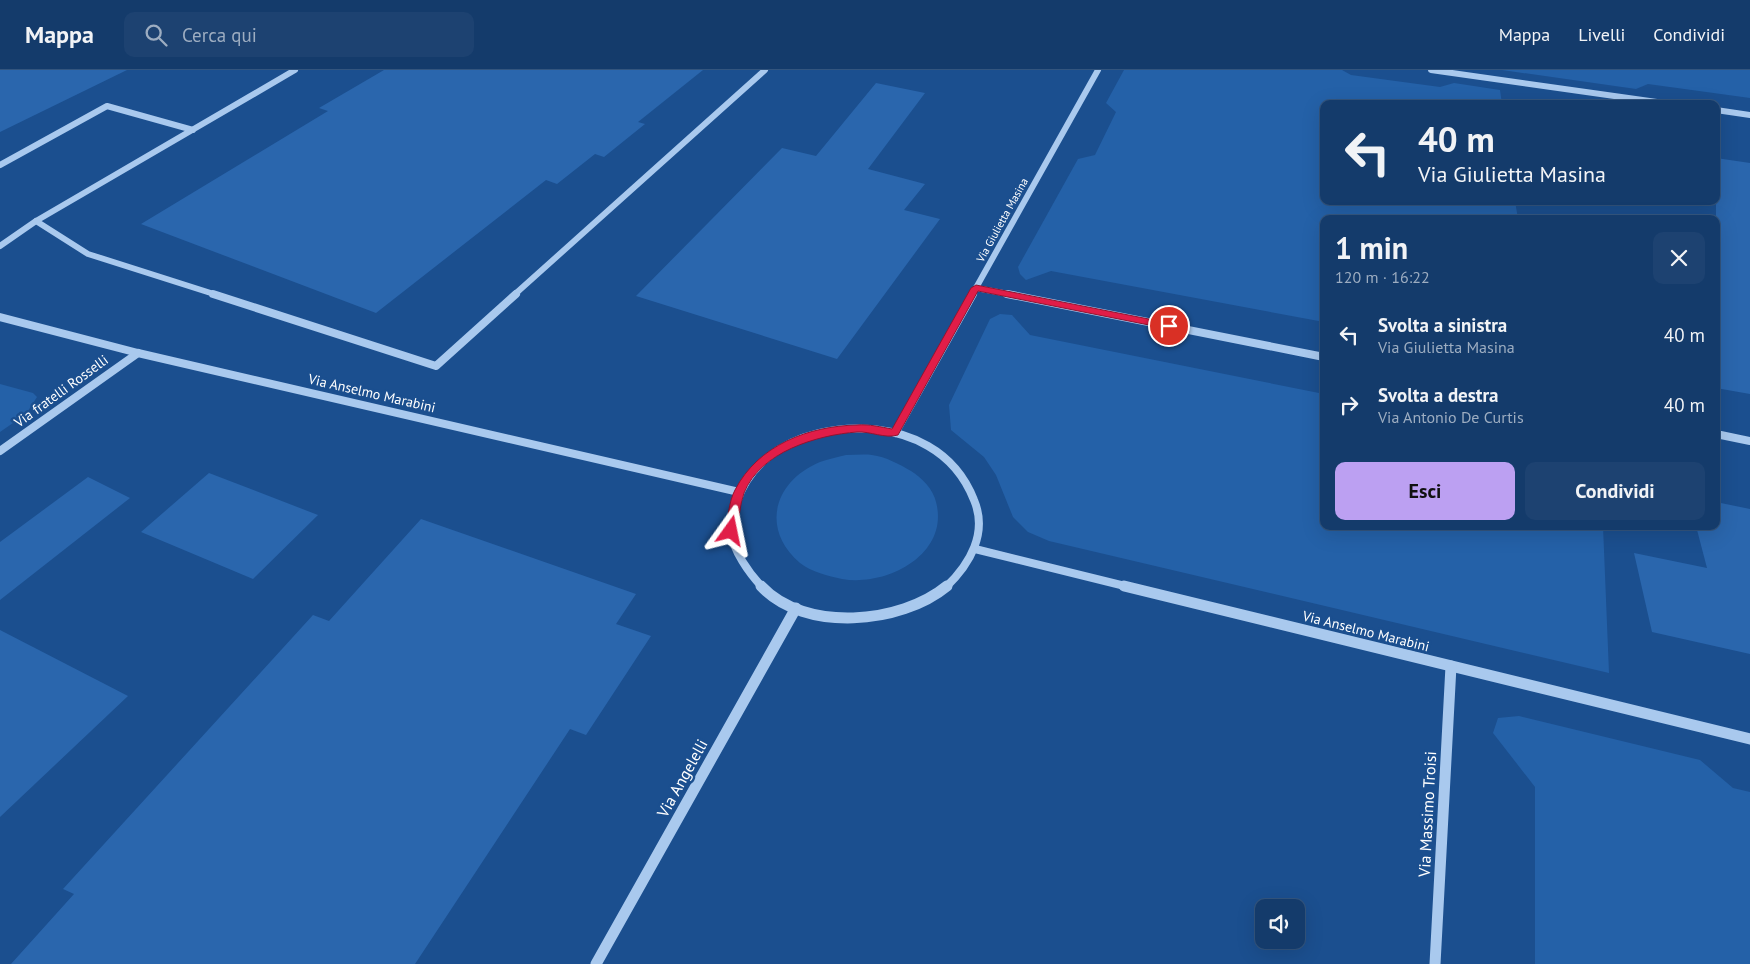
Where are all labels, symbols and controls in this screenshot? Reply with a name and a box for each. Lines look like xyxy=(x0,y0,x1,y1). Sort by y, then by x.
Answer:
search box xyxy=(124,12,474,57)
text: Mappa xyxy=(25,19,94,50)
icon: search xyxy=(142,21,170,49)
text: Cerca qui xyxy=(182,23,257,47)
text: Mappa xyxy=(1499,23,1550,46)
text: Livelli xyxy=(1578,23,1625,46)
text: Condividi xyxy=(1653,23,1725,46)
text: 40 m xyxy=(1418,116,1495,162)
icon: left xyxy=(1335,120,1400,185)
text: Via Giulietta Masina xyxy=(1418,160,1606,188)
street label: Via Giulietta Masina xyxy=(973,175,1031,265)
text: 1 min xyxy=(1335,228,1408,267)
button: close xyxy=(1653,232,1705,284)
text: 120 m · 16:22 xyxy=(1335,267,1430,287)
pin xyxy=(1148,305,1190,347)
icon: arrive xyxy=(1155,312,1183,340)
text: Svolta a sinistra xyxy=(1378,313,1507,337)
icon: left xyxy=(1335,321,1363,349)
text: 40 m xyxy=(1664,323,1705,347)
text: Via Giulietta Masina xyxy=(1378,337,1515,357)
street label: Via fratelli Rosselli xyxy=(10,351,112,432)
street label: Via Anselmo Marabini xyxy=(306,369,437,416)
text: Svolta a destra xyxy=(1378,383,1499,407)
icon: right xyxy=(1335,391,1363,419)
text: 40 m xyxy=(1664,393,1705,417)
text: Via Antonio De Curtis xyxy=(1378,407,1524,427)
button: Esci xyxy=(1335,462,1515,520)
button: Condividi xyxy=(1525,462,1705,520)
position arrow xyxy=(704,504,756,556)
street label: Via Anselmo Marabini xyxy=(1300,606,1431,655)
street label: Via Angelelli xyxy=(652,735,712,821)
street label: Via Massimo Troisi xyxy=(1414,751,1440,878)
map controls xyxy=(1255,899,1305,949)
button: sound xyxy=(1255,899,1305,949)

